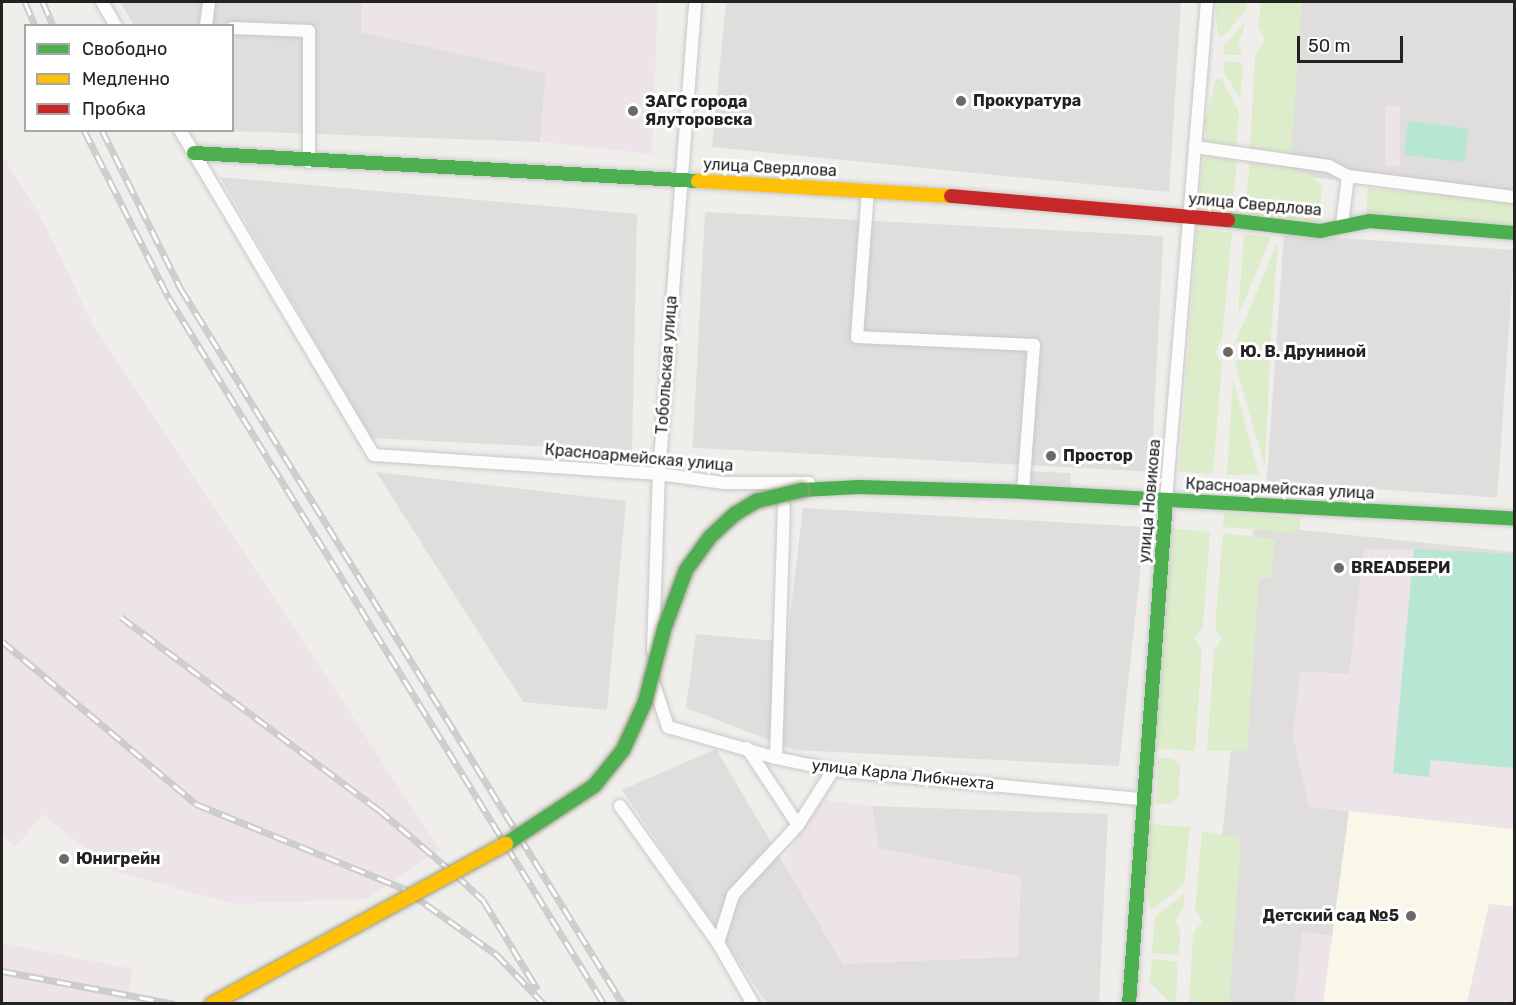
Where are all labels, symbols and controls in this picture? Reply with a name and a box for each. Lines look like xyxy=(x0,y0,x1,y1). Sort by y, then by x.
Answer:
legend xyxy=(24,24,234,132)
scale bar xyxy=(1300,24,1406,62)
text: 50 m xyxy=(1308,35,1351,57)
text: Свободно xyxy=(82,38,167,60)
text: Медленно xyxy=(82,68,170,90)
place label: Прокуратура xyxy=(973,91,1081,111)
place label: ЗАГС города Ялуторовска xyxy=(645,92,752,130)
marker: Прокуратура xyxy=(954,94,968,108)
text: Пробка xyxy=(82,98,146,120)
marker: ЗАГС города Ялуторовска xyxy=(626,104,640,118)
street label: улица Свердлова xyxy=(703,155,837,181)
street label: улица Свердлова xyxy=(1187,190,1323,220)
street label: Тобольская улица xyxy=(653,295,681,435)
place label: Ю. В. Друниной xyxy=(1240,342,1366,362)
marker: Ю. В. Друниной xyxy=(1221,345,1235,359)
street label: улица Новикова xyxy=(1135,438,1165,564)
street label: Красноармейская улица xyxy=(544,440,734,476)
place label: Простор xyxy=(1063,446,1133,466)
marker: Простор xyxy=(1044,449,1058,463)
street label: Красноармейская улица xyxy=(1185,474,1375,504)
place label: BREADБЕРИ xyxy=(1351,558,1450,578)
marker: BREADБЕРИ xyxy=(1332,561,1346,575)
street label: улица Карла Либкнехта xyxy=(811,756,995,794)
place label: Юнигрейн xyxy=(76,849,160,869)
marker: Юнигрейн xyxy=(57,852,71,866)
place label: Детский сад №5 xyxy=(1263,906,1399,926)
marker: Детский сад №5 xyxy=(1404,909,1418,923)

